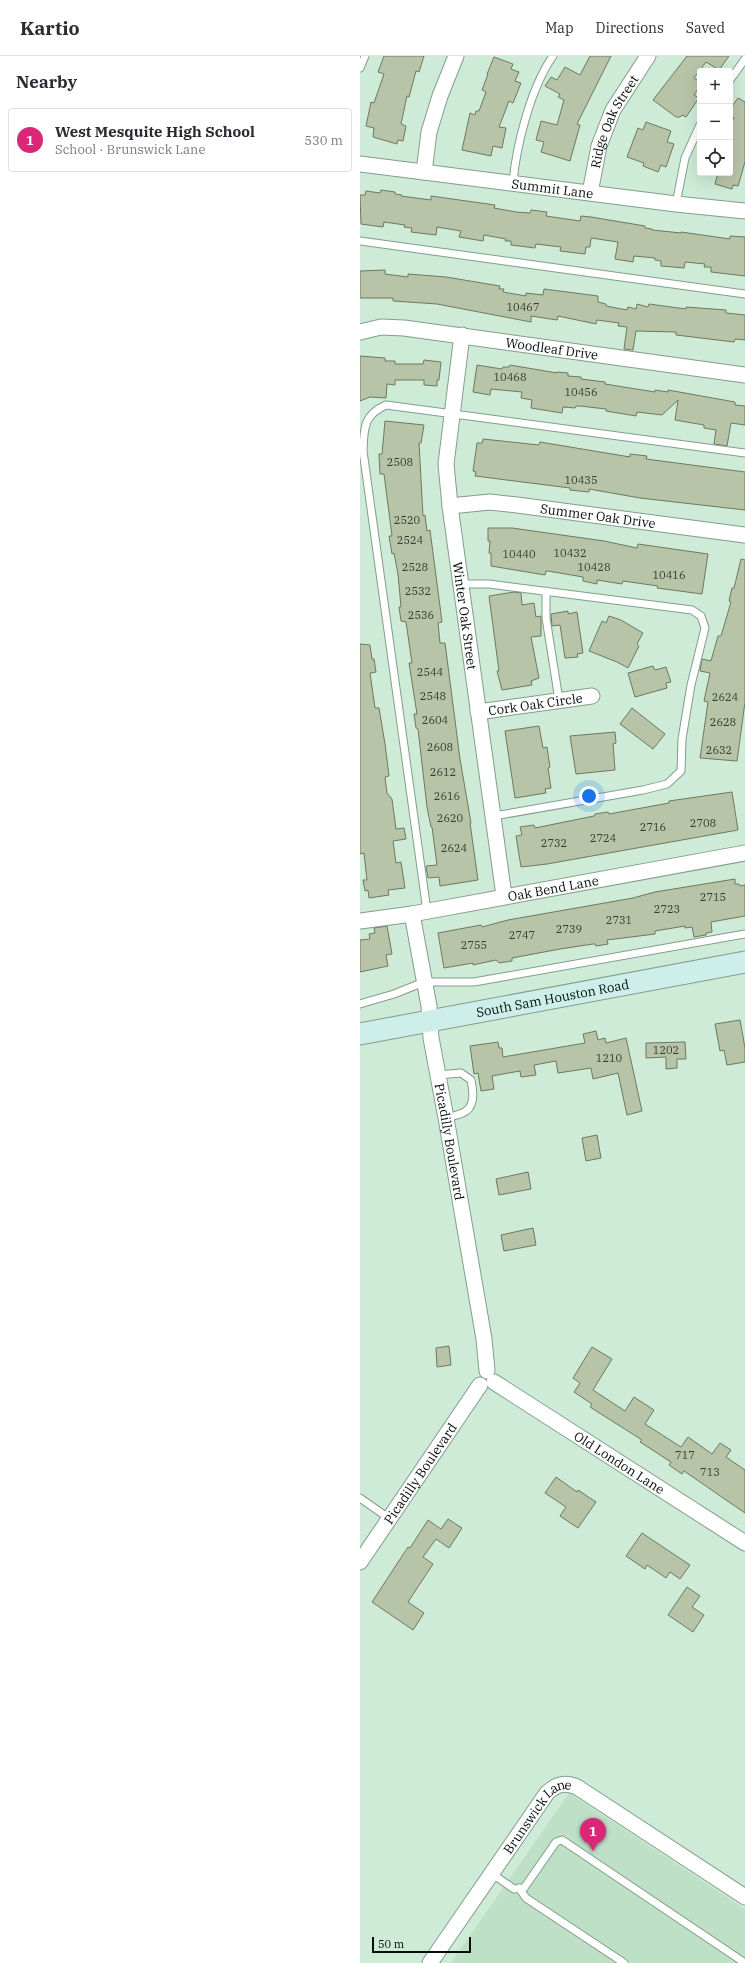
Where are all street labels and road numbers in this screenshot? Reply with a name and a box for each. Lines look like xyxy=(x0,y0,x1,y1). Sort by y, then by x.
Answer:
street label: Ridge Oak Street xyxy=(587,72,643,170)
street label: Summit Lane xyxy=(510,175,594,202)
street label: Woodleaf Drive xyxy=(505,334,599,364)
street label: Summer Oak Drive xyxy=(539,500,657,532)
street label: Winter Oak Street xyxy=(449,561,481,671)
street label: Cork Oak Circle xyxy=(487,689,584,719)
street label: Oak Bend Lane xyxy=(506,872,600,905)
street label: South Sam Houston Road xyxy=(475,976,631,1021)
street label: Picadilly Boulevard xyxy=(431,1082,468,1202)
street label: Picadilly Boulevard xyxy=(380,1420,461,1527)
street label: Old London Lane xyxy=(571,1428,668,1498)
street label: Brunswick Lane xyxy=(500,1776,573,1857)

